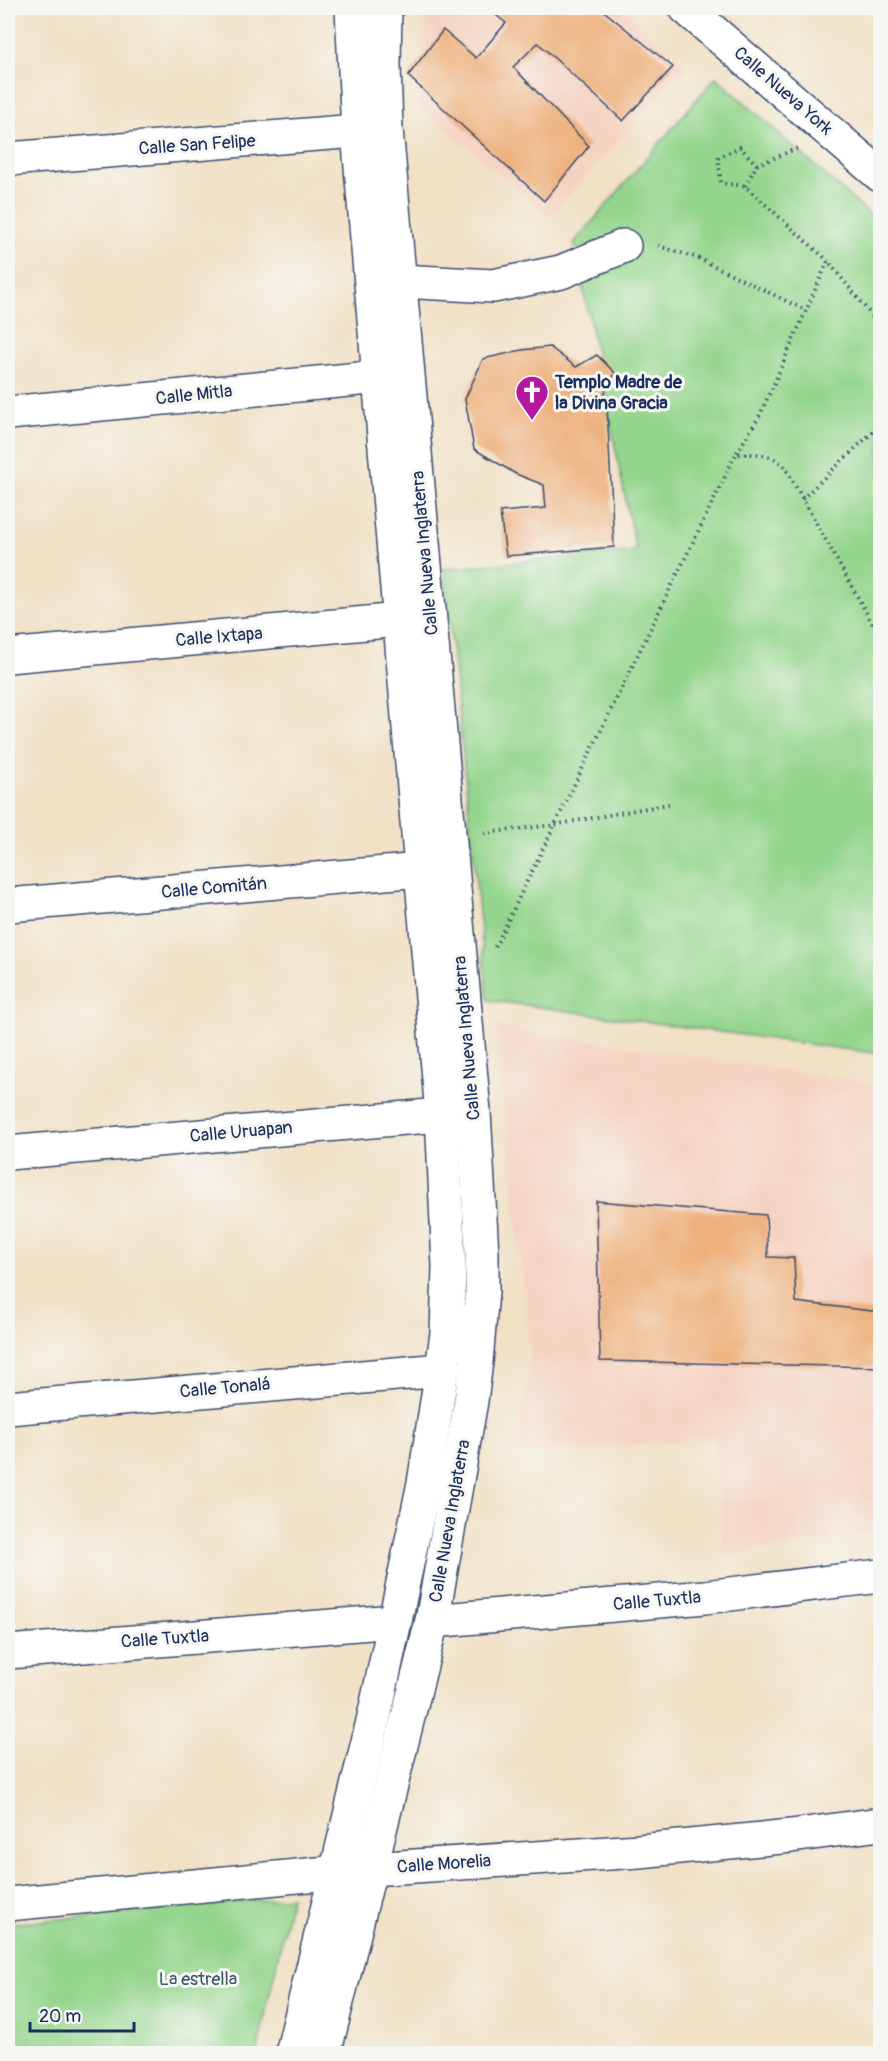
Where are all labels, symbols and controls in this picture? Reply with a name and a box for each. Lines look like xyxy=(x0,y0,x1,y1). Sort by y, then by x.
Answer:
street label: Calle Nueva York xyxy=(729,42,838,141)
street label: Calle San Felipe xyxy=(138,129,256,161)
place label: Templo Madre de la Divina Gracia xyxy=(554,371,683,415)
church icon: Templo Madre de la Divina Gracia xyxy=(514,374,550,421)
street label: Calle Mitla xyxy=(155,380,233,410)
street label: Calle Nueva Inglaterra xyxy=(406,470,444,636)
street label: Calle Ixtapa xyxy=(174,622,264,652)
street label: Calle Comitán xyxy=(160,872,268,904)
street label: Calle Nueva Inglaterra xyxy=(448,955,486,1121)
street label: Calle Uruapan xyxy=(189,1116,293,1148)
street label: Calle Tonalá xyxy=(179,1373,271,1403)
street label: Calle Nueva Inglaterra xyxy=(424,1438,476,1604)
street label: Calle Tuxtla xyxy=(612,1586,702,1616)
street label: Calle Tuxtla xyxy=(120,1624,210,1654)
street label: Calle Morelia xyxy=(396,1849,492,1879)
park label: La estrella xyxy=(159,1968,237,1991)
scale bar xyxy=(30,1995,134,2033)
text: 20 m xyxy=(39,2005,81,2028)

